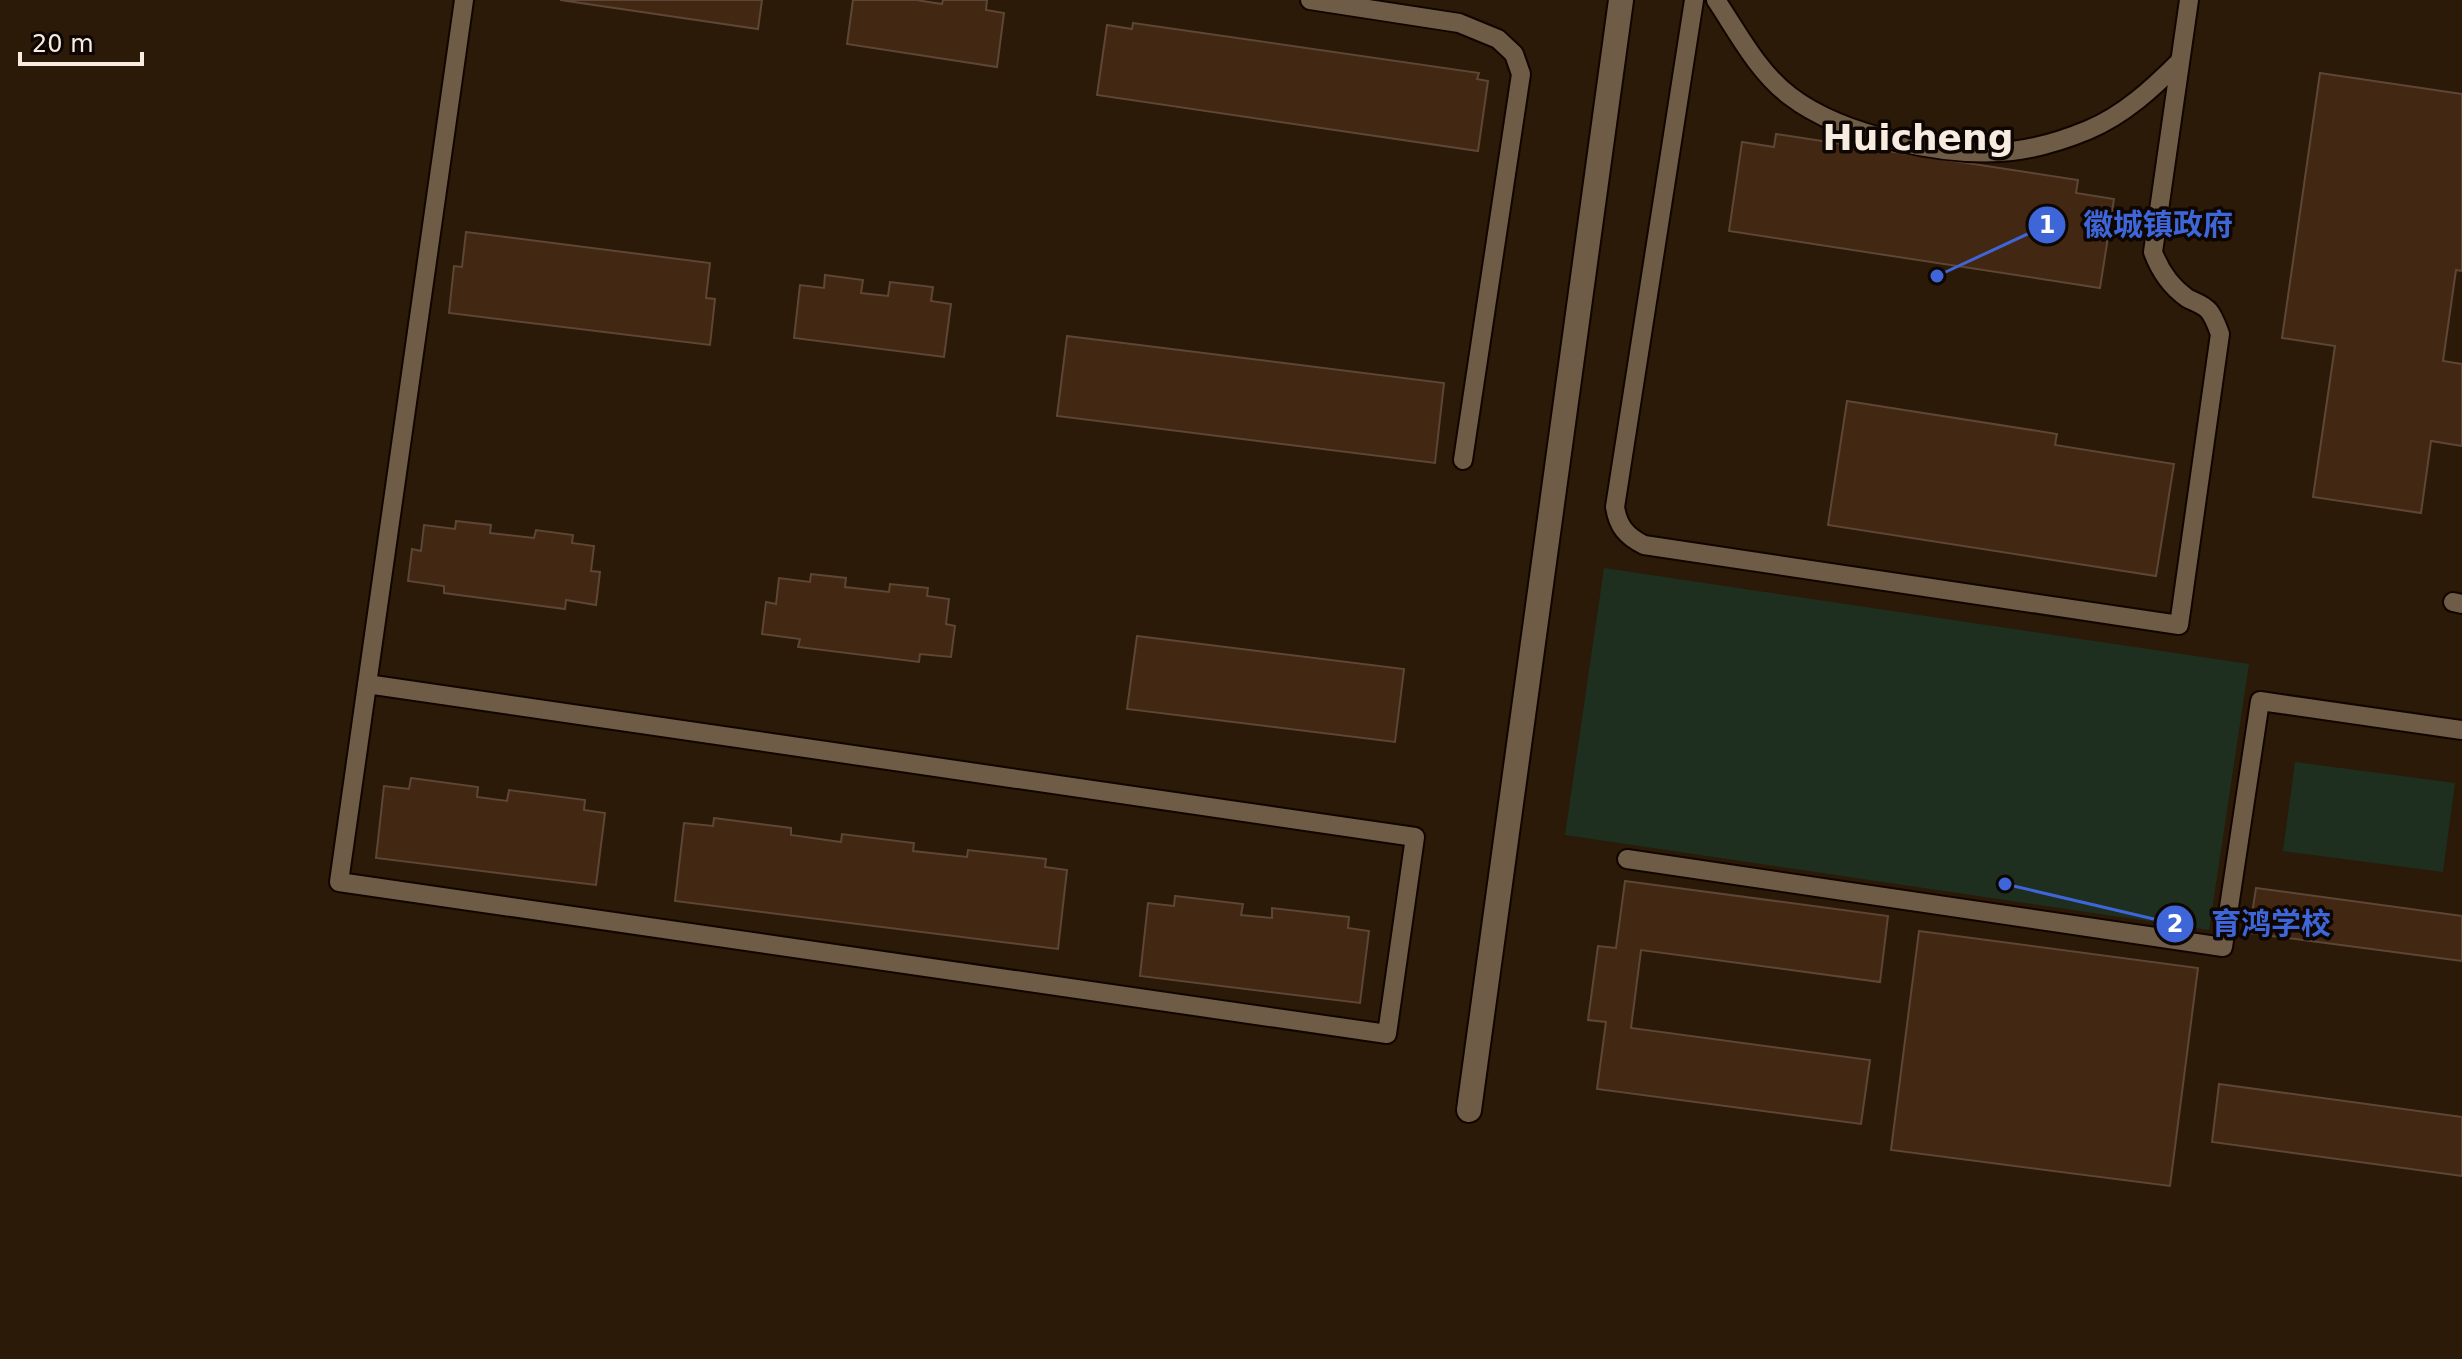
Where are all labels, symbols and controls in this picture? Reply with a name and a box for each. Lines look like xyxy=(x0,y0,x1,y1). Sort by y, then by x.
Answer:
scale bar xyxy=(20,16,142,66)
text: 20 m xyxy=(32,30,94,58)
district label: Huicheng xyxy=(1823,117,2013,158)
callout: 徽城镇政府 xyxy=(2027,198,2249,252)
text: 徽城镇政府 xyxy=(2083,207,2233,242)
text: 1 xyxy=(2039,211,2055,239)
callout: 育鸿学校 xyxy=(2155,897,2347,951)
text: 育鸿学校 xyxy=(2211,906,2331,941)
text: 2 xyxy=(2167,910,2183,938)

